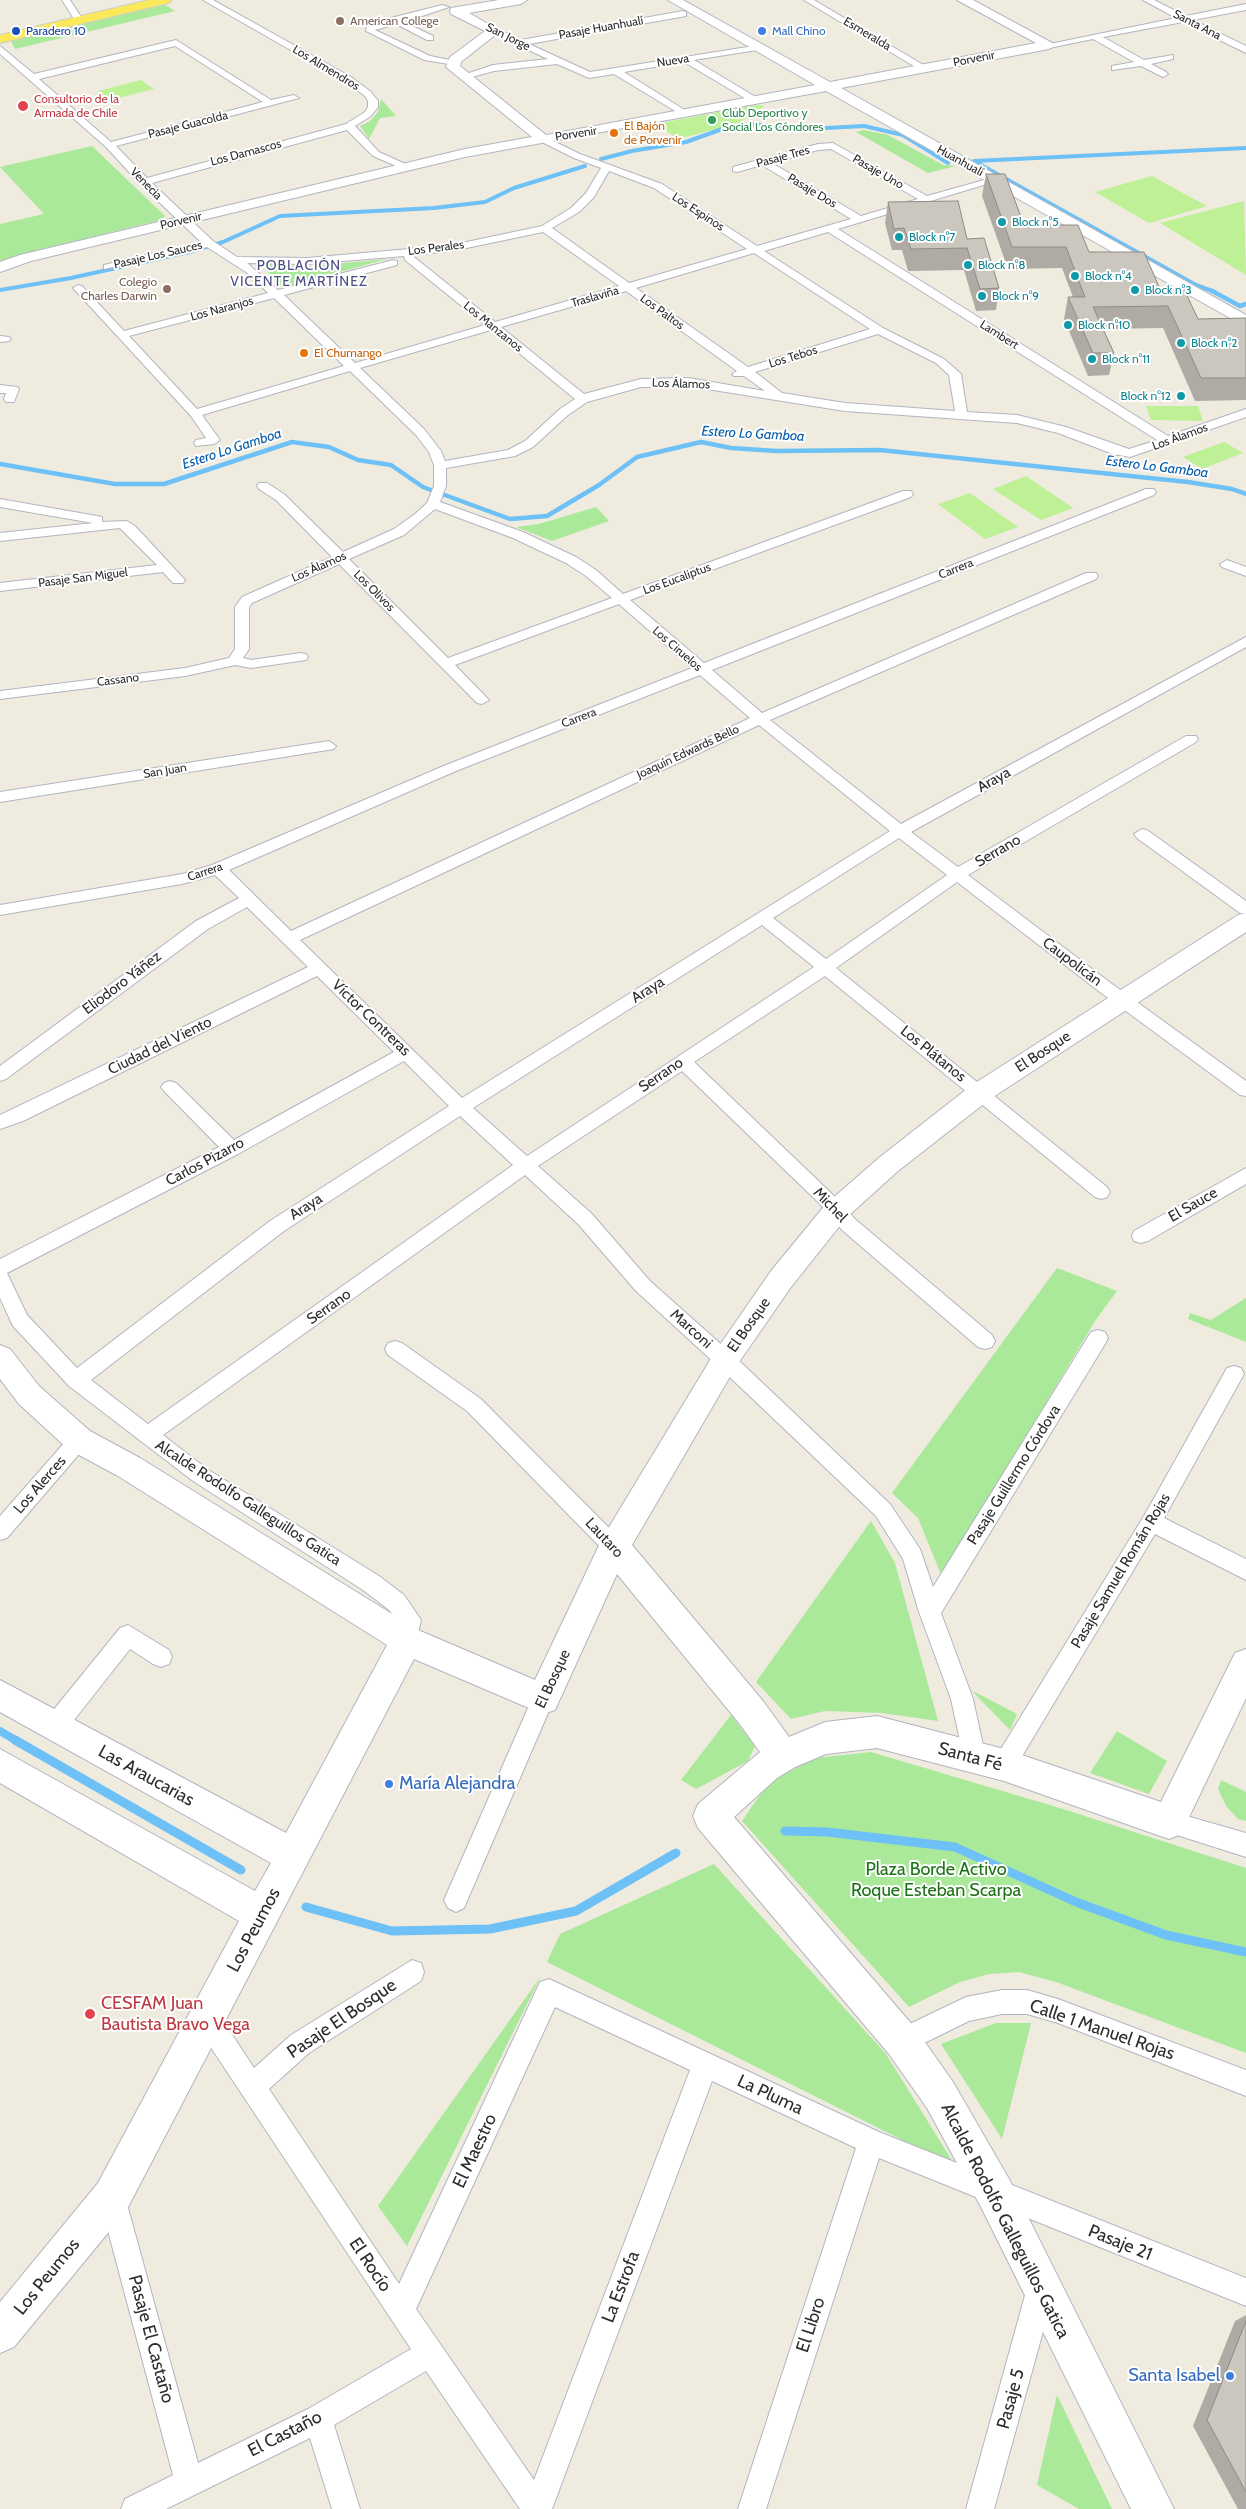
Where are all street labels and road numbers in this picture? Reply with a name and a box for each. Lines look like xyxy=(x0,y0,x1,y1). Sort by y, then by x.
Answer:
street label: Santa Ana xyxy=(1171,7,1223,43)
street label: Pasaje Huanhualí xyxy=(558,13,644,43)
street label: Esmeralda xyxy=(841,14,893,54)
street label: San Jorge xyxy=(483,20,533,54)
street label: Los Almendros xyxy=(290,42,362,94)
street label: Porvenir xyxy=(952,48,996,70)
street label: Nueva xyxy=(656,51,690,71)
street label: Pasaje Guacolda xyxy=(147,108,229,142)
street label: Porvenir xyxy=(554,124,598,144)
street label: Los Damascos xyxy=(209,137,283,169)
street label: Huanhualí xyxy=(934,142,986,180)
street label: Pasaje Tres xyxy=(755,143,811,171)
street label: Pasaje Uno xyxy=(850,152,906,192)
street label: Venecia xyxy=(127,165,165,203)
street label: Pasaje Dos xyxy=(785,171,839,211)
street label: Los Espinos xyxy=(669,190,727,234)
street label: Porvenir xyxy=(159,209,203,233)
street label: Los Perales xyxy=(407,237,465,259)
street label: Pasaje Los Sauces xyxy=(112,238,204,272)
street label: Traslaviña xyxy=(569,283,621,311)
street label: Los Paltos xyxy=(637,291,687,333)
street label: Los Naranjos xyxy=(189,294,255,324)
street label: Los Manzanos xyxy=(460,299,526,355)
street label: Lambert xyxy=(977,318,1021,352)
street label: Los Tebos xyxy=(767,343,819,371)
street label: Los Álamos xyxy=(652,376,710,392)
street label: Los Álamos xyxy=(1150,420,1210,454)
street label: Los Álamos xyxy=(290,549,348,585)
street label: Carrera xyxy=(937,556,975,582)
street label: Los Eucaliptus xyxy=(641,560,713,598)
street label: Pasaje San Miguel xyxy=(37,565,129,591)
street label: Los Olivos xyxy=(351,568,397,614)
street label: Los Ciruelos xyxy=(649,624,705,674)
street label: Cassano xyxy=(96,670,140,690)
street label: Carrera xyxy=(560,705,598,731)
street label: Joaquín Edwards Bello xyxy=(635,722,741,782)
street label: San Juan xyxy=(142,760,188,782)
street label: Araya xyxy=(974,764,1014,796)
street label: Serrano xyxy=(972,831,1024,871)
street label: Carrera xyxy=(186,860,224,884)
street label: Caupolicán xyxy=(1039,934,1105,990)
street label: Eliodoro Yáñez xyxy=(79,948,165,1018)
street label: Araya xyxy=(628,973,668,1007)
street label: Víctor Contreras xyxy=(328,976,414,1060)
street label: Ciudad del Viento xyxy=(105,1013,215,1079)
street label: Los Plátanos xyxy=(896,1022,970,1086)
street label: El Bosque xyxy=(1012,1027,1074,1077)
street label: Serrano xyxy=(635,1054,687,1096)
street label: Carlos Pizarro xyxy=(163,1134,247,1190)
street label: Michel xyxy=(809,1184,851,1226)
street label: El Sauce xyxy=(1165,1184,1221,1226)
street label: Araya xyxy=(286,1190,326,1224)
street label: Serrano xyxy=(304,1285,354,1329)
street label: El Bosque xyxy=(724,1294,774,1356)
street label: Marconi xyxy=(666,1305,716,1353)
street label: Pasaje Guillermo Córdova xyxy=(964,1402,1064,1548)
street label: Alcalde Rodolfo Galleguillos Gatica xyxy=(152,1436,344,1570)
street label: Los Alerces xyxy=(10,1452,70,1518)
street label: Pasaje Samuel Román Rojas xyxy=(1068,1490,1174,1652)
street label: Lautaro xyxy=(581,1514,627,1562)
street label: El Bosque xyxy=(532,1647,574,1711)
street label: Santa Fé xyxy=(935,1738,1005,1776)
street label: Las Araucarias xyxy=(94,1741,198,1811)
street label: Los Peumos xyxy=(223,1884,285,1976)
street label: Pasaje El Bosque xyxy=(283,1975,401,2063)
street label: Calle 1 Manuel Rojas xyxy=(1027,1995,1177,2065)
street label: La Pluma xyxy=(734,2070,806,2120)
street label: Alcalde Rodolfo Galleguillos Gatica xyxy=(936,2100,1074,2342)
street label: El Maestro xyxy=(448,2110,502,2192)
street label: Pasaje 21 xyxy=(1085,2220,1155,2266)
street label: Los Peumos xyxy=(10,2234,84,2320)
street label: El Rocío xyxy=(344,2234,396,2296)
street label: La Estrofa xyxy=(598,2248,644,2326)
street label: Pasaje El Castaño xyxy=(123,2272,179,2406)
street label: El Libro xyxy=(792,2295,830,2355)
street label: Pasaje 5 xyxy=(993,2366,1029,2432)
street label: El Castaño xyxy=(244,2406,326,2462)

